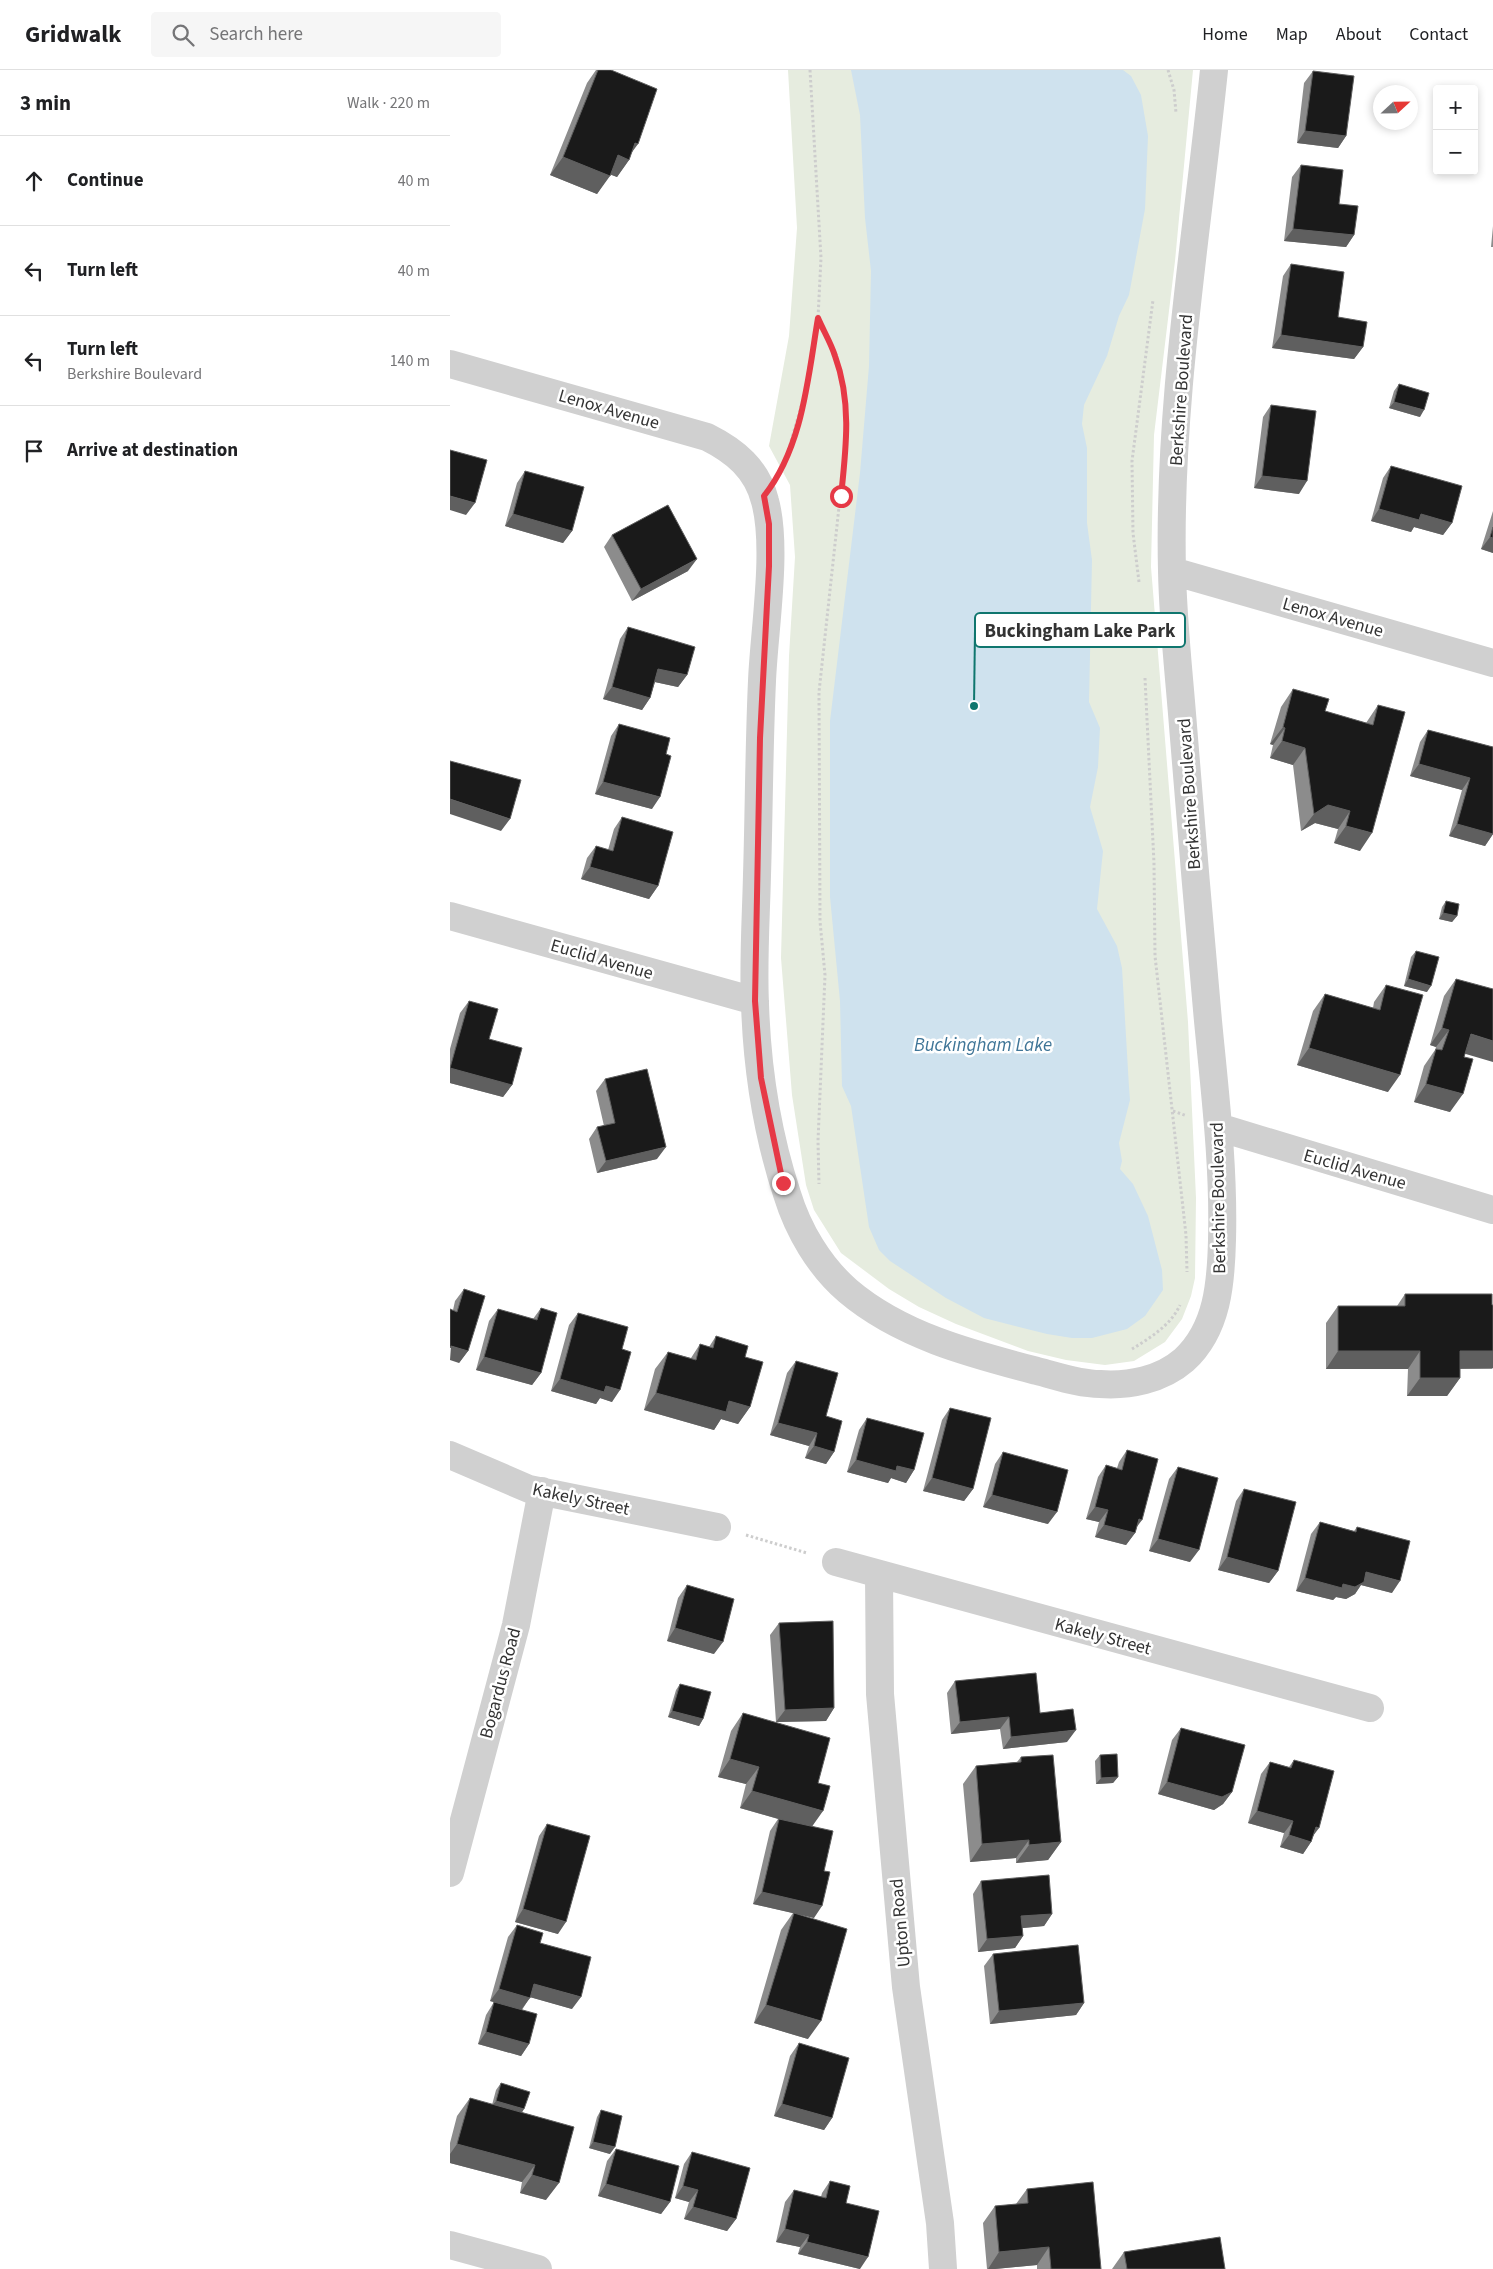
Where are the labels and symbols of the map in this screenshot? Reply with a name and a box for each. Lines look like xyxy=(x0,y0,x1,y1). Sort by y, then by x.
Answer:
north arrow xyxy=(1373,85,1418,130)
street label: Berkshire Boulevard xyxy=(1164,313,1199,467)
street label: Lenox Avenue xyxy=(555,383,662,436)
route start xyxy=(830,485,853,508)
street label: Lenox Avenue xyxy=(1279,591,1386,644)
callout: Buckingham Lake Park xyxy=(975,613,1185,647)
text: Buckingham Lake Park xyxy=(985,618,1176,645)
street label: Berkshire Boulevard xyxy=(1172,717,1207,871)
street label: Euclid Avenue xyxy=(548,933,656,986)
water label: Buckingham Lake xyxy=(914,1032,1052,1059)
street label: Berkshire Boulevard xyxy=(1205,1122,1232,1274)
street label: Euclid Avenue xyxy=(1301,1143,1409,1196)
route end xyxy=(772,1172,795,1195)
street label: Kakely Street xyxy=(530,1477,632,1522)
street label: Kakely Street xyxy=(1052,1612,1154,1661)
street label: Bogardus Road xyxy=(474,1625,527,1741)
street label: Upton Road xyxy=(884,1878,917,1968)

